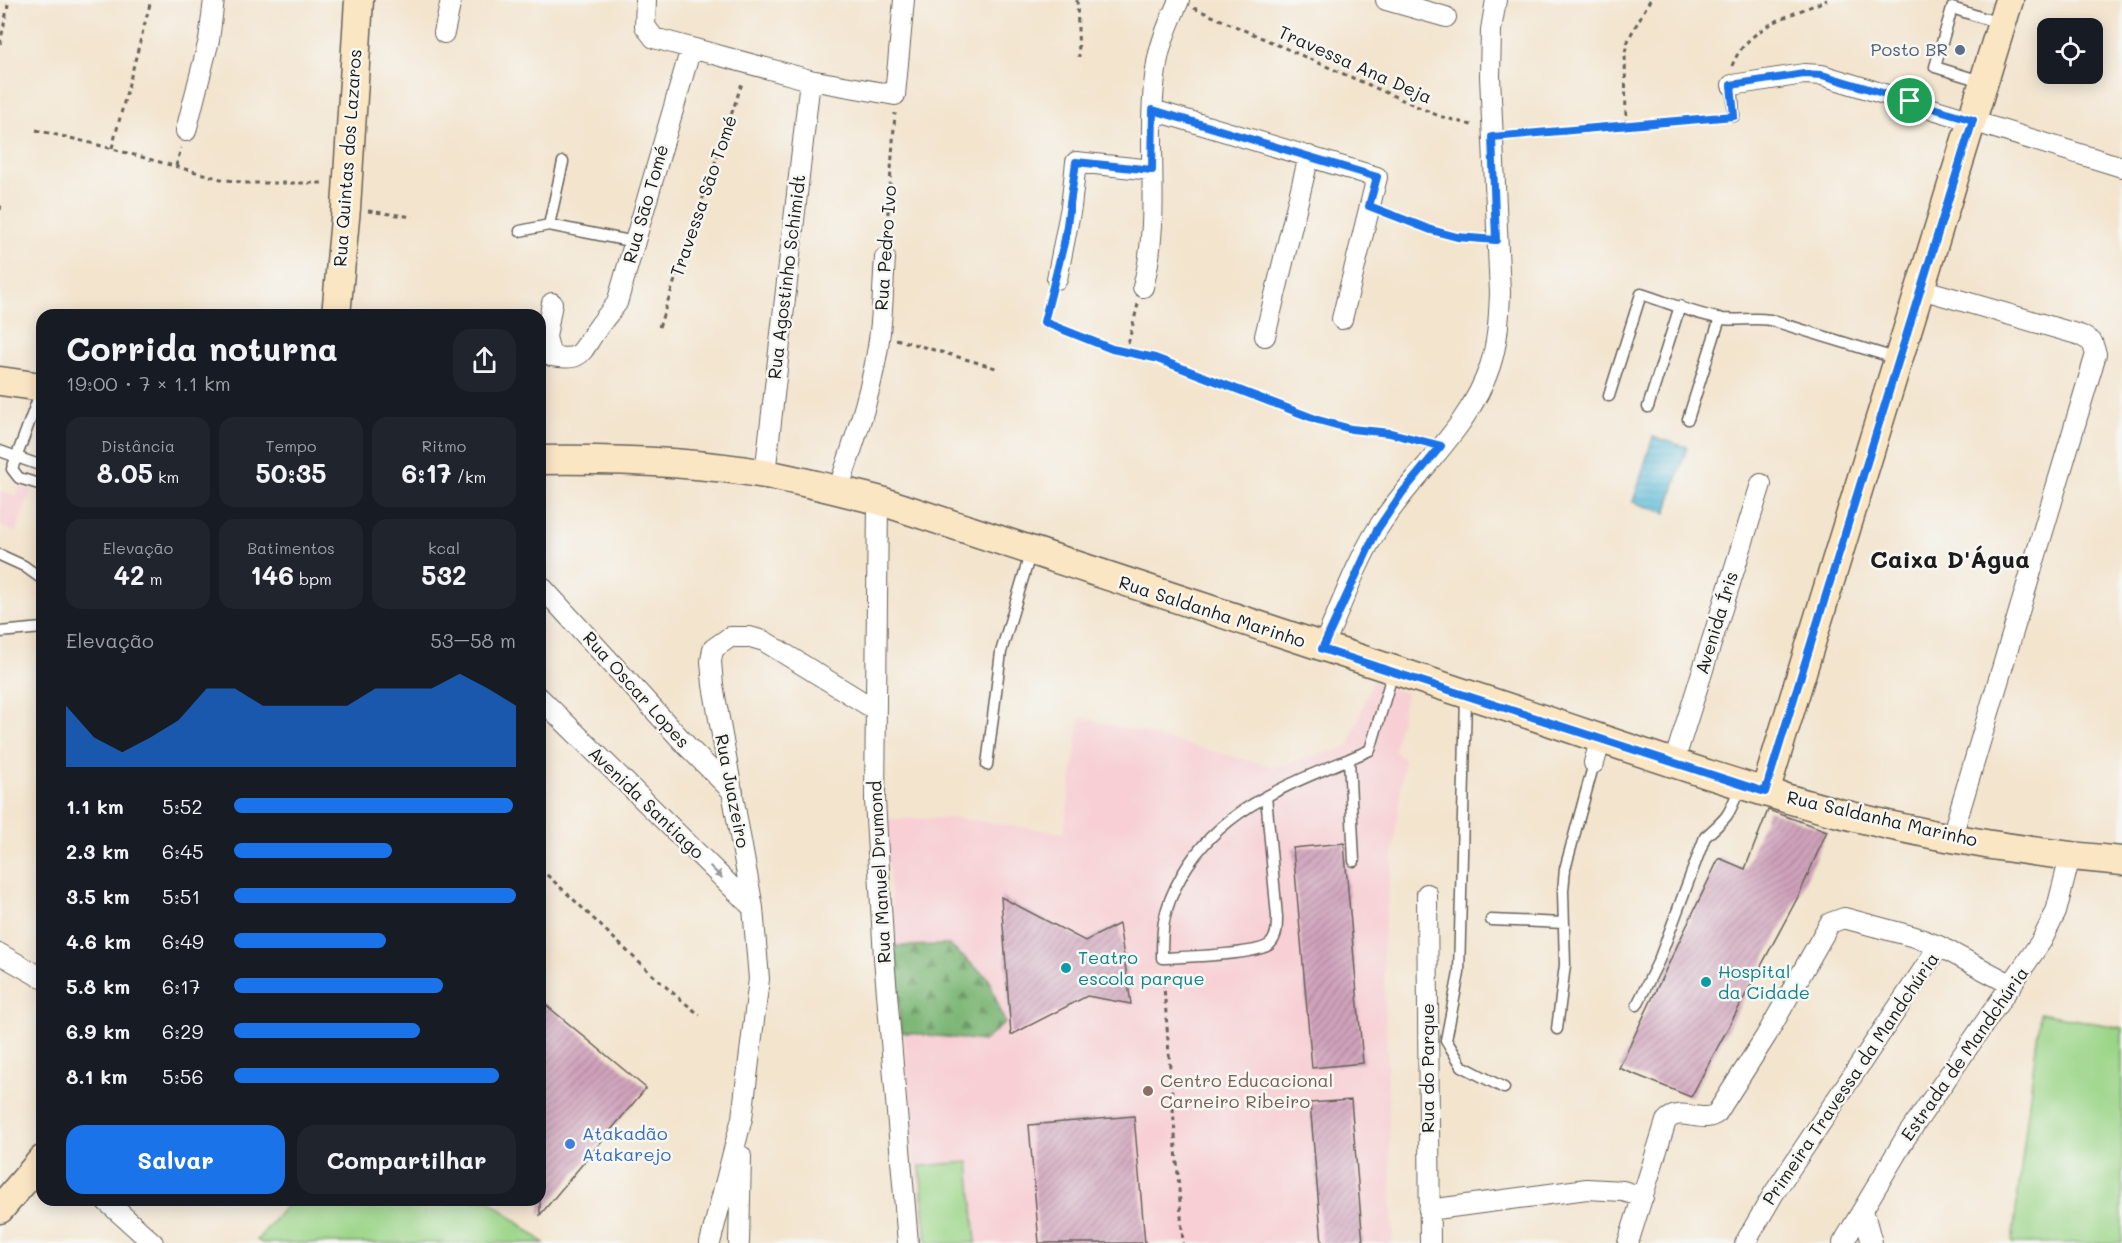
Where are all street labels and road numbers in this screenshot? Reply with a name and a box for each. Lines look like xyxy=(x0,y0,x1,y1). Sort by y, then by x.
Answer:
street label: Travessa Ana Deja xyxy=(1275,19,1436,109)
street label: Rua Quintas dos Lazaros xyxy=(327,48,367,268)
street label: Travessa São Tomé xyxy=(664,112,742,280)
street label: Rua Sāo Tomé xyxy=(617,142,673,266)
street label: Rua Agostinho Schimidt xyxy=(762,173,810,381)
street label: Rua Pedro Ivo xyxy=(869,184,901,311)
street label: Avenida Íris xyxy=(1689,568,1743,677)
street label: Rua Saldanha Marinho xyxy=(1116,570,1309,653)
street label: Rua Oscar Lopes xyxy=(578,626,696,753)
street label: Rua Juazeiro xyxy=(710,732,756,850)
street label: Avenida Santiago xyxy=(584,741,710,864)
street label: Rua Manuel Drumond xyxy=(862,780,896,964)
street label: Rua Saldanha Marinho xyxy=(1785,784,1980,852)
street label: Primeira Travessa da Mandchúria xyxy=(1756,948,1944,1209)
street label: Estrada de Mandchúria xyxy=(1895,962,2033,1145)
street label: Rua do Parque xyxy=(1415,1003,1439,1133)

